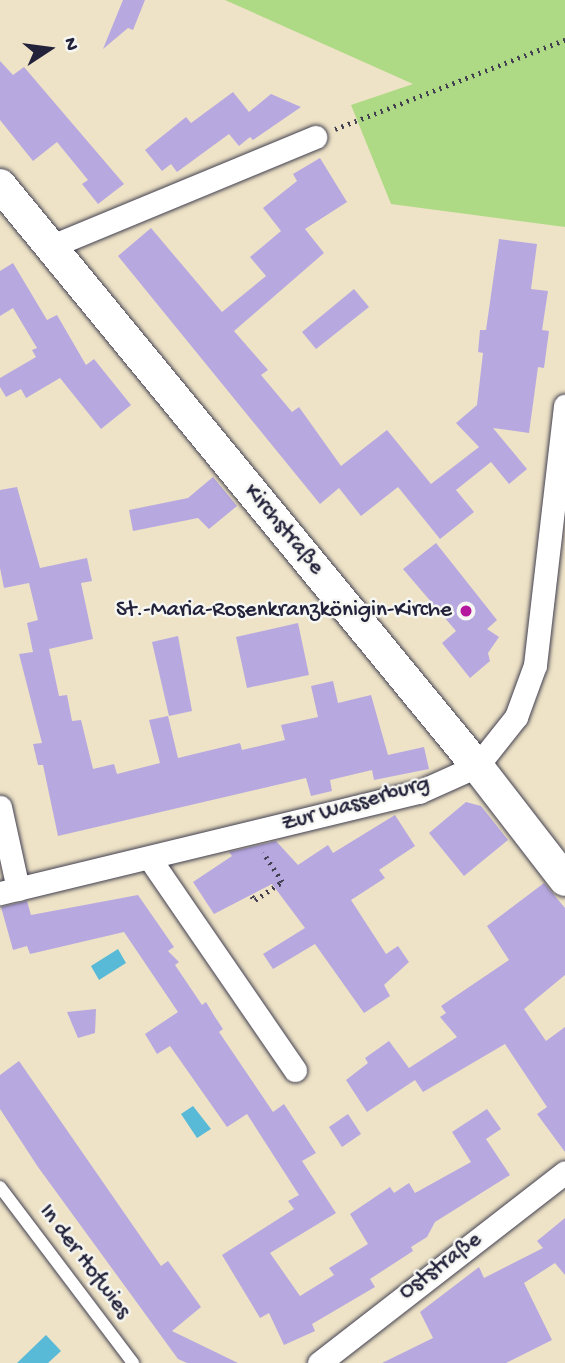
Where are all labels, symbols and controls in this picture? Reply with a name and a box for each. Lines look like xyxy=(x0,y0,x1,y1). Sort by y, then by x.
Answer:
north arrow xyxy=(14,14,84,84)
text: N xyxy=(57,36,83,53)
street label: Kirchstraße xyxy=(237,479,329,581)
place label: St.-Maria-Rosenkranzkönigin-Kirche xyxy=(116,597,452,625)
marker: St.-Maria-Rosenkranzkönigin-Kirche xyxy=(458,603,474,619)
street label: Zur Wasserburg xyxy=(279,771,433,839)
street label: In der Hofwies xyxy=(32,1199,136,1325)
street label: Oststraße xyxy=(394,1227,488,1307)

